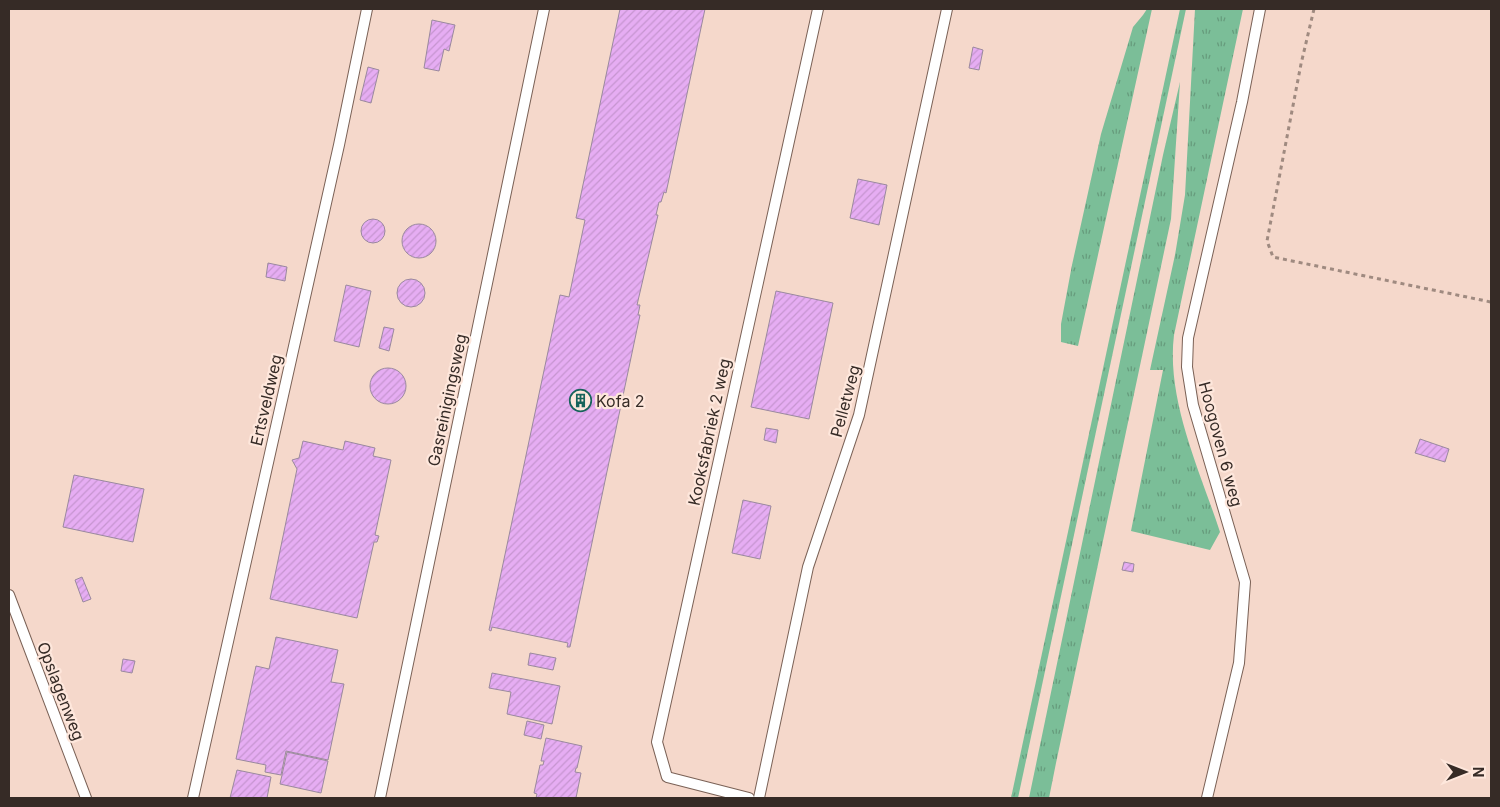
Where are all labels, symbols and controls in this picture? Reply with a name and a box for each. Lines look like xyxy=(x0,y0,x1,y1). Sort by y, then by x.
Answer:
street label: Gasreinigingsweg xyxy=(423,332,471,468)
street label: Ertsveldweg xyxy=(246,352,286,448)
street label: Kooksfabriek 2 weg xyxy=(684,357,734,507)
street label: Pelletweg xyxy=(826,363,864,439)
street label: Hoogoven 6 weg xyxy=(1195,379,1247,509)
building icon: Kofa 2 xyxy=(568,389,592,413)
place label: Kofa 2 xyxy=(596,391,645,411)
street label: Opslagenweg xyxy=(33,639,89,743)
north arrow xyxy=(1440,747,1490,797)
text: N xyxy=(1470,767,1487,777)

